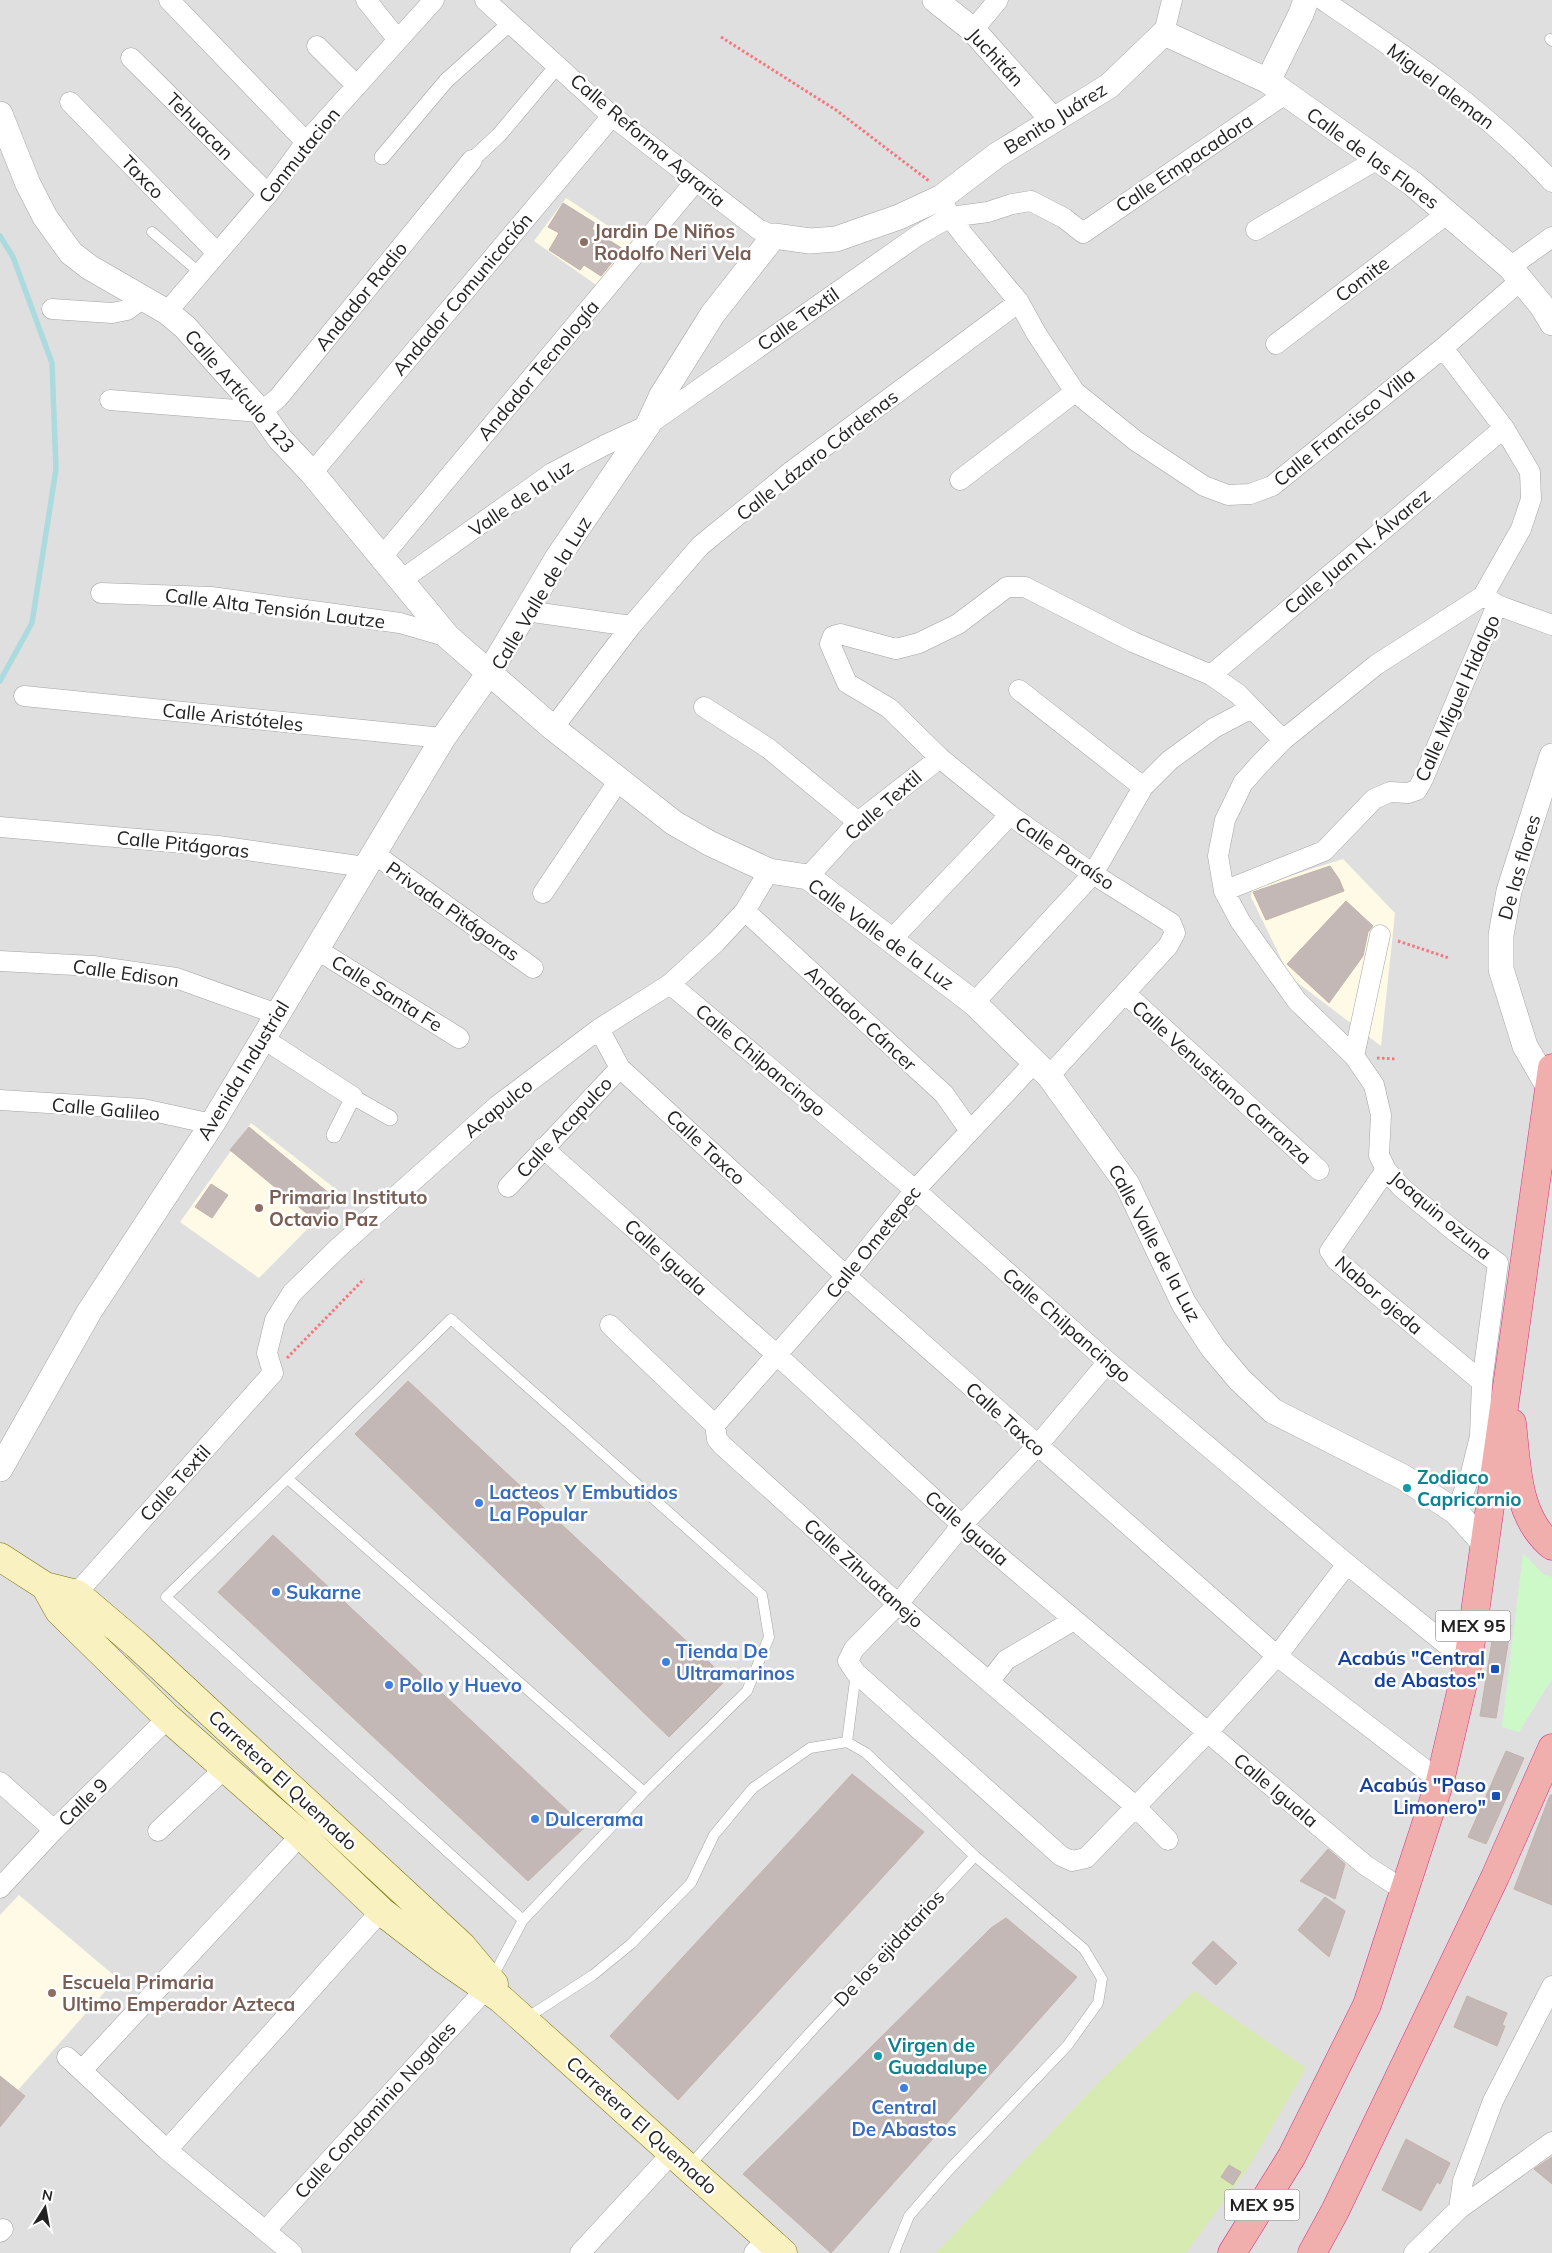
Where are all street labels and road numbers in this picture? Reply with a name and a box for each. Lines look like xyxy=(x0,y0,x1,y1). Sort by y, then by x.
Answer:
street label: Juchitán xyxy=(963,23,1029,91)
street label: Miguel aleman xyxy=(1382,38,1500,134)
street label: Calle Reforma Agraria xyxy=(566,68,730,212)
street label: Benito Juárez xyxy=(999,77,1111,159)
street label: Tehuacan xyxy=(161,87,239,165)
street label: Conmutacion xyxy=(253,102,345,208)
street label: Calle de las Flores xyxy=(1302,102,1444,214)
street label: Calle Empacadora xyxy=(1111,108,1257,218)
street label: Taxco xyxy=(117,150,169,204)
street label: Andador Comunicación xyxy=(387,208,537,380)
street label: Andador Radio xyxy=(310,237,412,355)
street label: Comite xyxy=(1330,251,1394,307)
street label: Calle Textil xyxy=(752,282,844,356)
street label: Andador Tecnología xyxy=(472,295,604,445)
street label: Calle Artículo 123 xyxy=(180,324,300,458)
street label: Calle Francisco Villa xyxy=(1269,363,1419,491)
street label: Calle Lázaro Cárdenas xyxy=(731,384,903,526)
street label: Valle de la luz xyxy=(464,454,578,542)
street label: Calle Juan N. Álvarez xyxy=(1279,483,1435,619)
street label: Calle Valle de la Luz xyxy=(486,512,596,674)
street label: Calle Alta Tensión Lautze xyxy=(164,583,386,633)
street label: Calle Miguel Hidalgo xyxy=(1409,611,1505,785)
street label: Calle Aristóteles xyxy=(161,698,305,736)
street label: Calle Textil xyxy=(839,765,927,845)
street label: Calle Paraíso xyxy=(1011,811,1119,895)
street label: De las flores xyxy=(1493,812,1545,922)
street label: Calle Pitágoras xyxy=(115,825,251,863)
street label: Privada Pitágoras xyxy=(382,856,524,966)
street label: Calle Valle de la Luz xyxy=(803,873,959,995)
street label: Calle Santa Fe xyxy=(327,949,447,1037)
street label: Calle Edison xyxy=(71,954,181,992)
street label: Andador Cáncer xyxy=(800,960,922,1076)
street label: Calle Venustiano Carranza xyxy=(1127,995,1317,1169)
street label: Avenida Industrial xyxy=(192,996,294,1144)
street label: Calle Chilpancingo xyxy=(691,998,831,1122)
street label: Calle Acapulco xyxy=(511,1071,617,1183)
street label: Acapulco xyxy=(459,1073,537,1143)
street label: Calle Galileo xyxy=(51,1092,161,1126)
street label: Calle Taxco xyxy=(661,1104,751,1190)
street label: Calle Valle de la Luz xyxy=(1103,1160,1207,1326)
street label: Joaquin ozuna xyxy=(1385,1165,1497,1265)
street label: Calle Ometepec xyxy=(820,1181,926,1303)
street label: Calle Iguala xyxy=(620,1214,712,1300)
street label: Nabor ojeda xyxy=(1330,1250,1428,1340)
street label: Calle Chilpancingo xyxy=(998,1263,1136,1387)
street label: Calle Taxco xyxy=(961,1377,1051,1461)
street label: Calle Textil xyxy=(134,1440,216,1526)
street label: Calle Iguala xyxy=(920,1485,1014,1571)
street label: Calle Zihuatanejo xyxy=(799,1513,929,1633)
road number: MEX 95 xyxy=(1436,1610,1510,1642)
street label: Carretera El Quemado xyxy=(203,1705,363,1855)
street label: Calle Iguala xyxy=(1229,1748,1323,1832)
street label: Calle 9 xyxy=(53,1773,113,1831)
street label: De los ejidatarios xyxy=(829,1885,949,2011)
street label: Calle Condominio Nogales xyxy=(289,2017,461,2203)
street label: Carretera El Quemado xyxy=(561,2051,723,2199)
road number: MEX 95 xyxy=(1224,2190,1300,2220)

